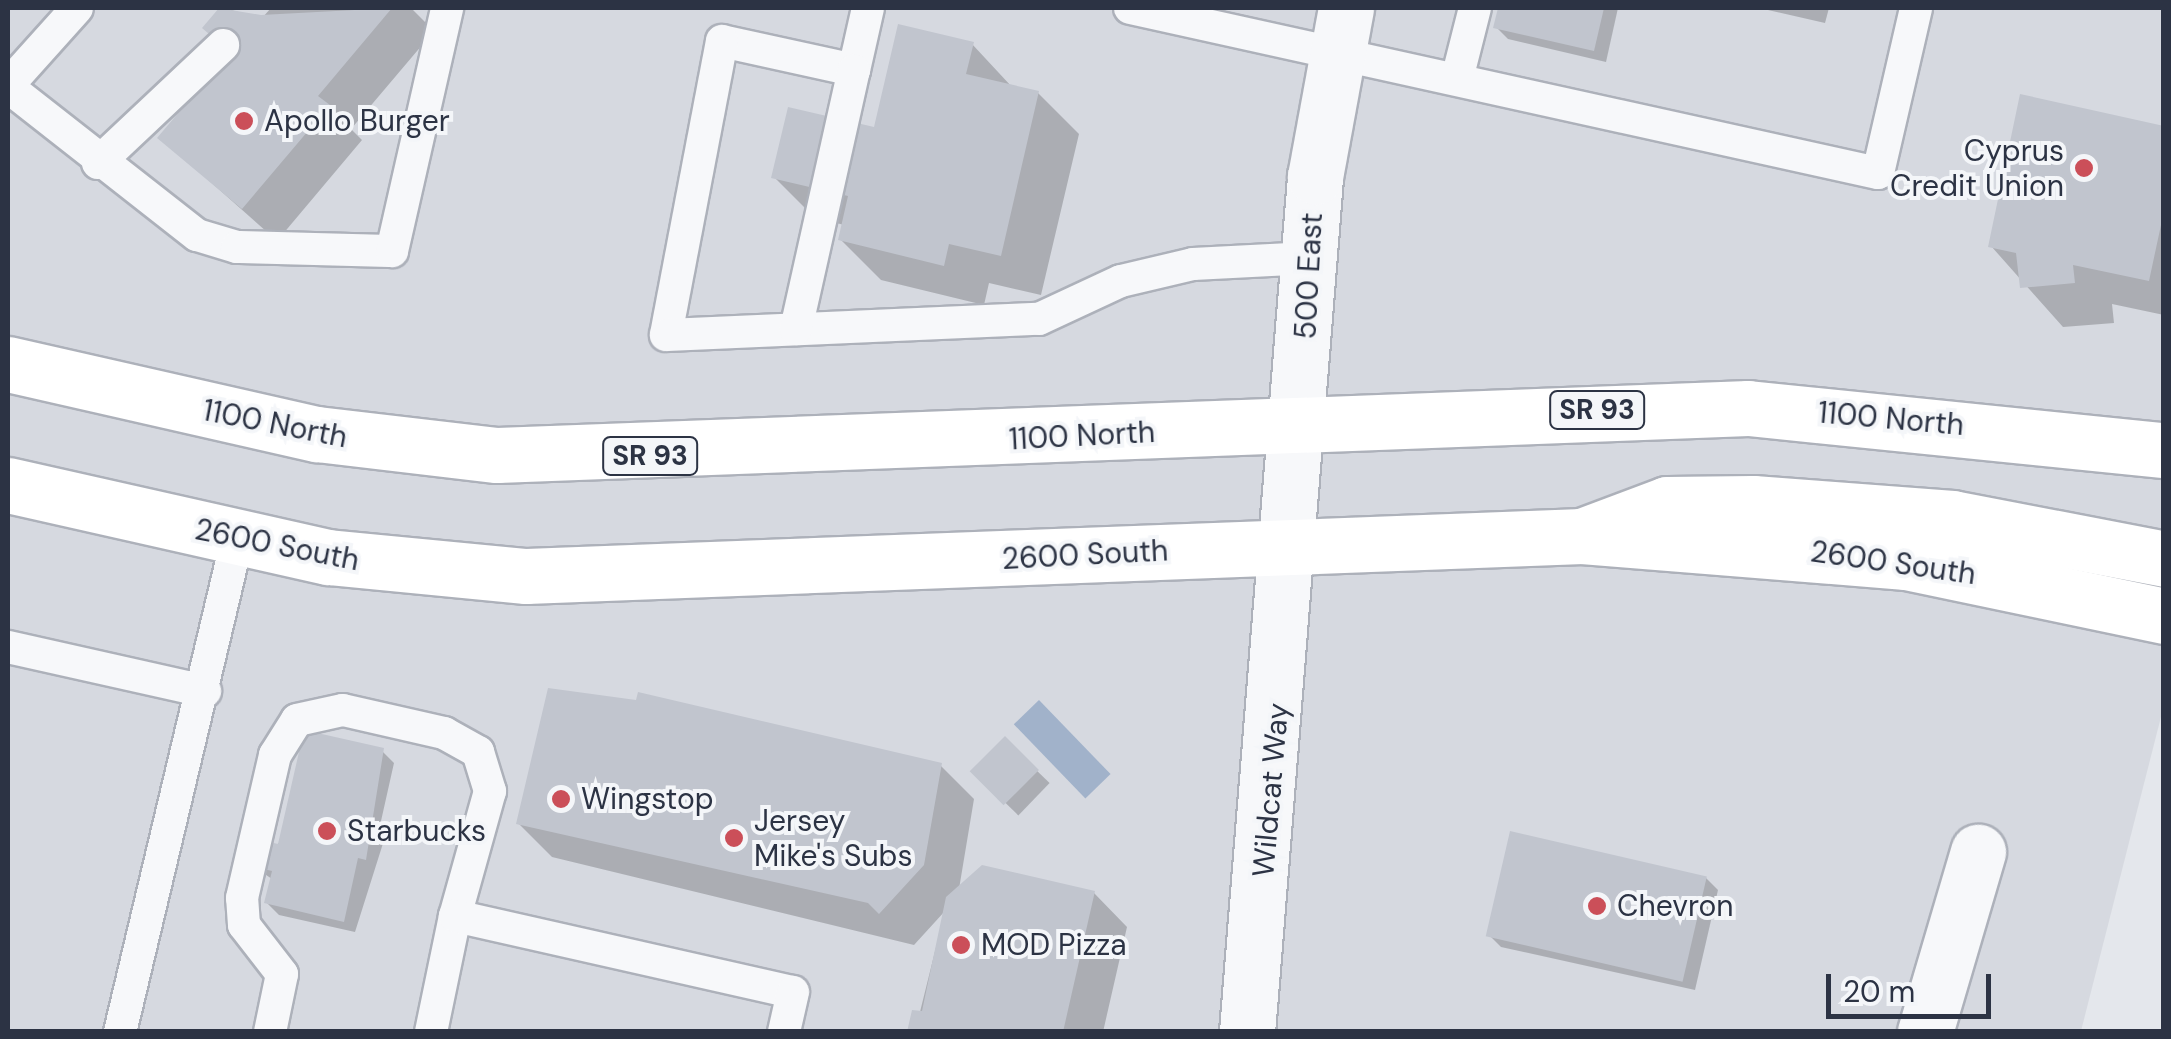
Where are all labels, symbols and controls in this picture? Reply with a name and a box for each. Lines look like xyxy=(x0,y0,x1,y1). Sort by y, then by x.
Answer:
place label: Apollo Burger xyxy=(264,103,450,139)
marker: Apollo Burger xyxy=(233,110,255,132)
place label: Cyprus Credit Union xyxy=(1890,133,2064,204)
marker: Cyprus Credit Union xyxy=(2073,157,2095,179)
street label: 500 East xyxy=(1288,212,1330,340)
road number: SR 93 xyxy=(1547,387,1647,433)
street label: 1100 North xyxy=(200,392,350,456)
street label: 1100 North xyxy=(1817,395,1965,443)
street label: 1100 North xyxy=(1008,414,1156,458)
road number: SR 93 xyxy=(600,433,700,479)
street label: 2600 South xyxy=(192,511,362,579)
street label: 2600 South xyxy=(1001,533,1169,577)
street label: 2600 South xyxy=(1808,534,1978,592)
street label: Wildcat Way xyxy=(1245,701,1297,879)
place label: Wingstop xyxy=(581,781,714,817)
marker: Wingstop xyxy=(550,788,572,810)
place label: Jersey Mike's Subs xyxy=(754,803,912,874)
place label: Starbucks xyxy=(347,813,486,849)
marker: Starbucks xyxy=(316,820,338,842)
marker: Jersey Mike's Subs xyxy=(723,827,745,849)
place label: Chevron xyxy=(1617,888,1734,924)
marker: Chevron xyxy=(1586,895,1608,917)
place label: MOD Pizza xyxy=(981,927,1126,963)
marker: MOD Pizza xyxy=(950,934,972,956)
scale bar xyxy=(1831,954,1996,1016)
text: 20 m xyxy=(1843,972,1915,1011)

